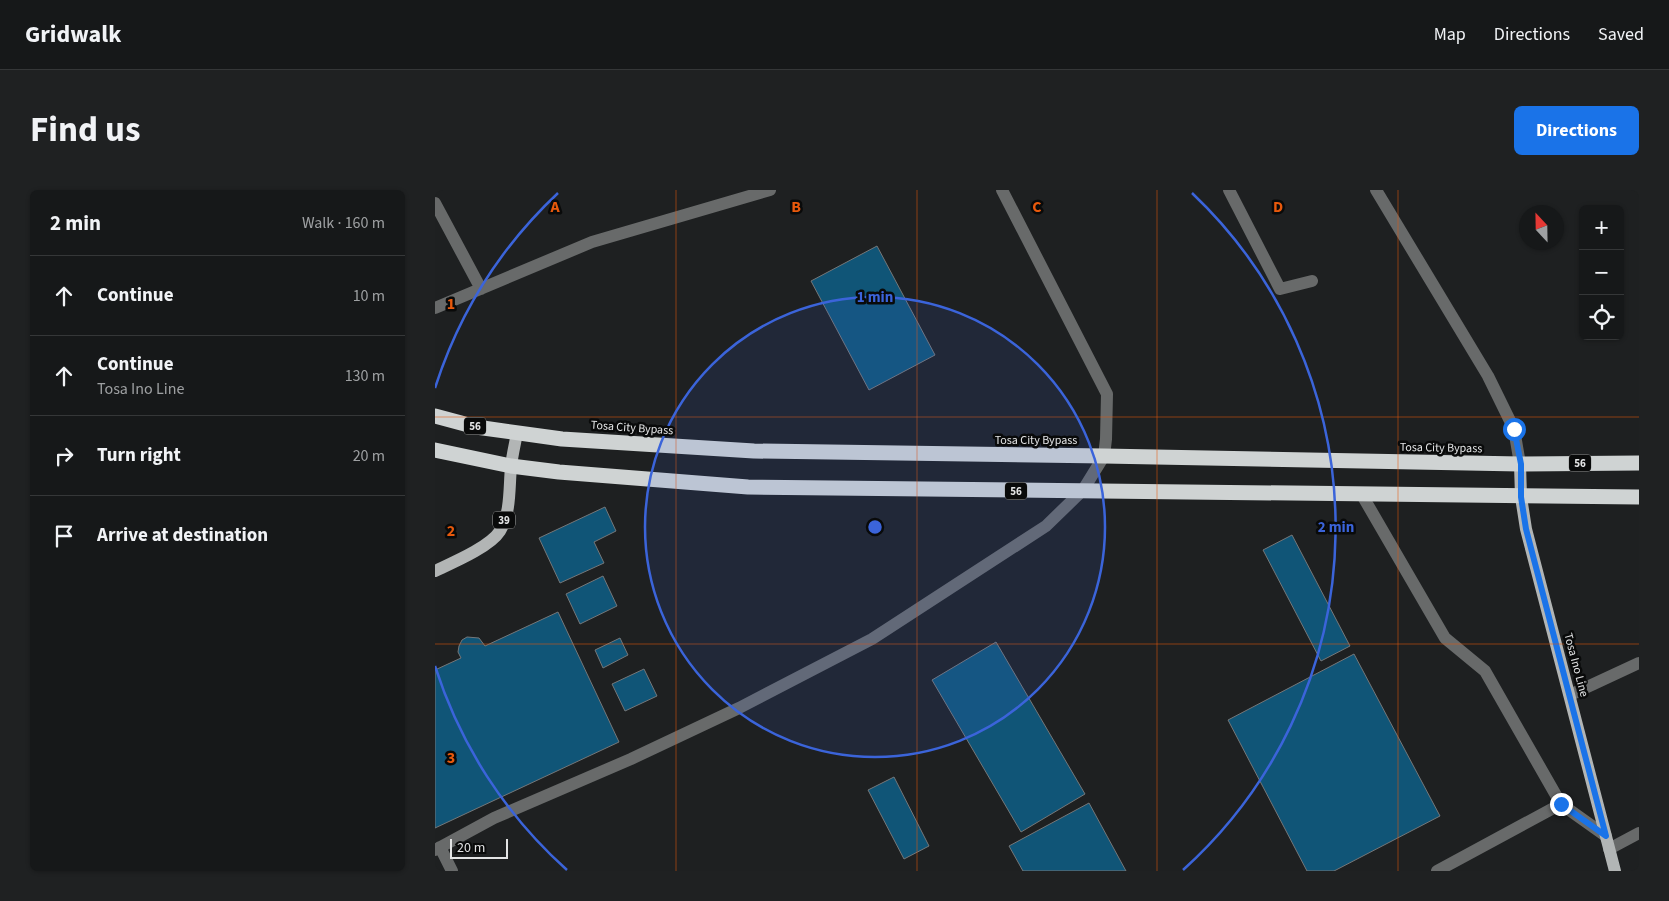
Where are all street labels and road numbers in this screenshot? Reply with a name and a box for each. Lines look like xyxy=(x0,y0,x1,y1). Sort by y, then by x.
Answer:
street label: Tosa City Bypass xyxy=(590,417,674,439)
road number: 56 xyxy=(464,418,486,435)
street label: Tosa City Bypass xyxy=(995,432,1077,449)
street label: Tosa City Bypass xyxy=(1400,439,1482,457)
road number: 56 xyxy=(1569,454,1591,472)
road number: 56 xyxy=(1005,482,1027,500)
road number: 39 xyxy=(493,512,515,528)
street label: Tosa Ino Line xyxy=(1559,631,1593,699)

